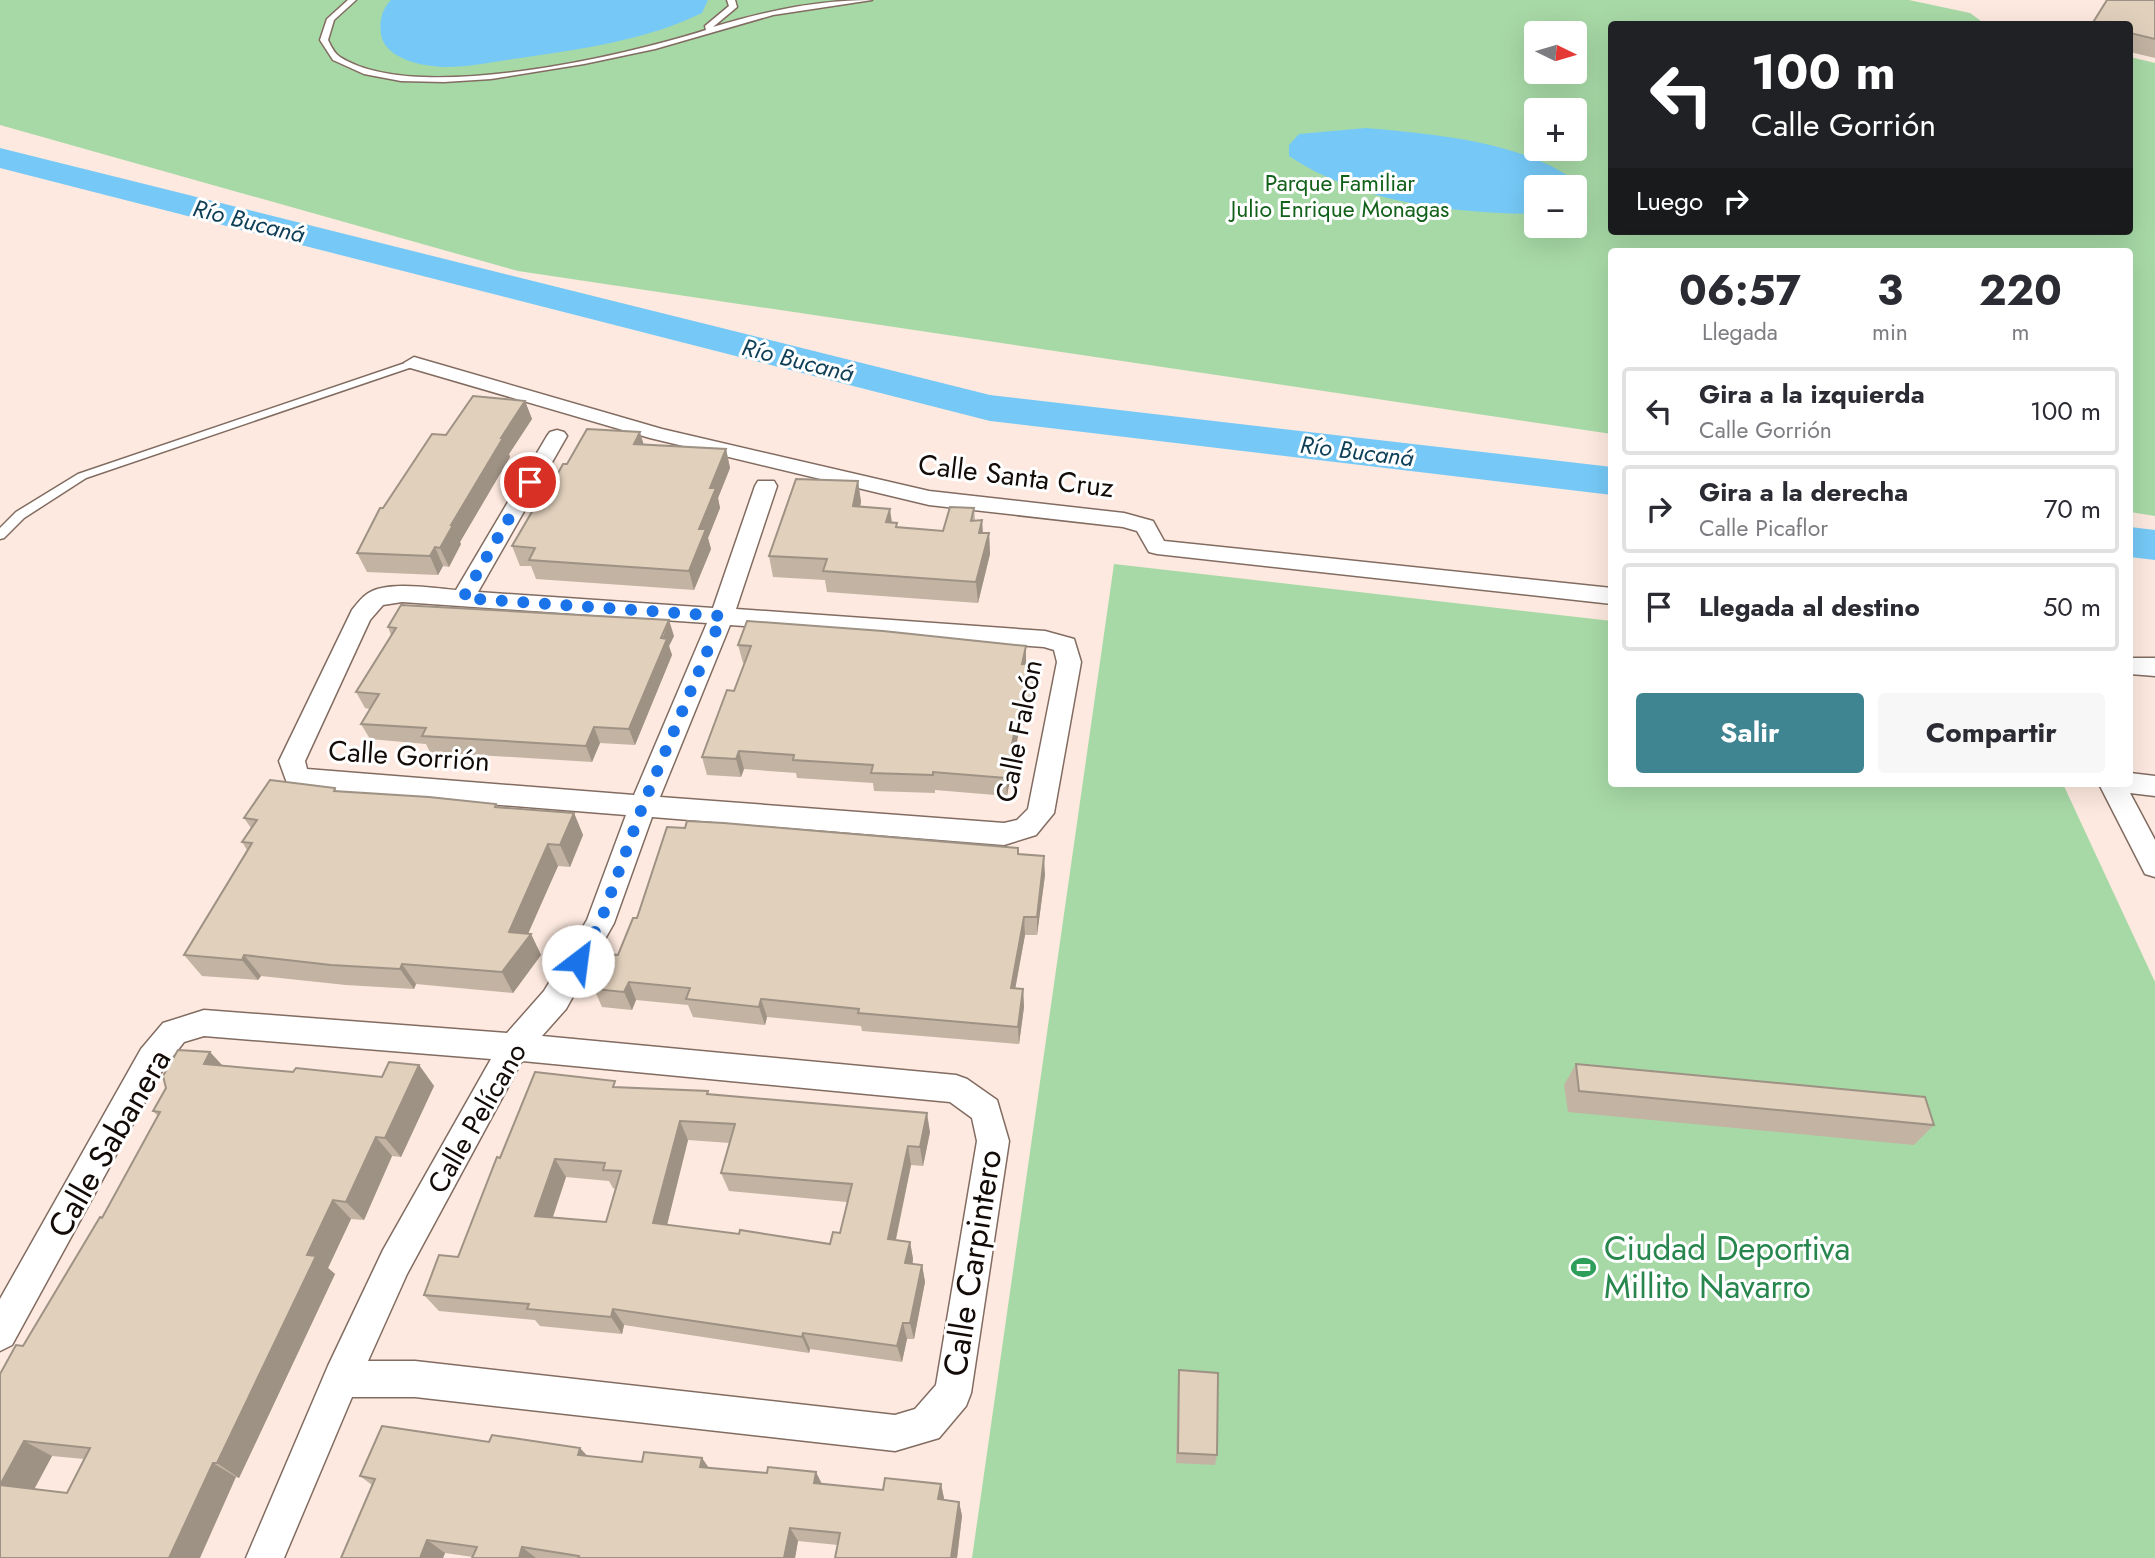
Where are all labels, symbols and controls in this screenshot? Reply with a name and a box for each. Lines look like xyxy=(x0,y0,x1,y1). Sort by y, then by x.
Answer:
north arrow xyxy=(1524,21,1587,84)
map controls xyxy=(1524,21,1587,238)
text: 100 m xyxy=(1751,37,1896,107)
icon: left xyxy=(1636,49,1727,140)
button: + xyxy=(1524,98,1587,161)
text: Calle Gorrión xyxy=(1751,102,1936,148)
park label: Parque Familiar Julio Enrique Monagas xyxy=(1228,166,1449,226)
button: − xyxy=(1524,175,1587,238)
text: Luego xyxy=(1636,182,1703,220)
icon: right xyxy=(1717,182,1755,220)
water label: Río Bucaná xyxy=(189,190,309,252)
text: 06:57 xyxy=(1679,260,1801,321)
text: 3 xyxy=(1877,260,1903,321)
text: 220 xyxy=(1979,260,2062,321)
text: Llegada xyxy=(1702,315,1778,349)
text: min xyxy=(1872,315,1908,349)
text: m xyxy=(2011,315,2029,349)
water label: Río Bucaná xyxy=(738,329,858,391)
text: Gira a la izquierda xyxy=(1699,375,1925,413)
icon: left xyxy=(1640,392,1678,430)
text: 100 m xyxy=(2030,392,2101,430)
text: Calle Gorrión xyxy=(1699,413,1832,447)
water label: Río Bucaná xyxy=(1298,427,1416,475)
street label: Calle Santa Cruz xyxy=(916,444,1116,508)
pin xyxy=(500,452,560,512)
icon: arrive xyxy=(511,463,549,501)
text: Gira a la derecha xyxy=(1699,473,1908,511)
icon: right xyxy=(1640,490,1678,528)
text: 70 m xyxy=(2044,490,2101,528)
text: Calle Picaflor xyxy=(1699,511,1828,545)
icon: arrive xyxy=(1640,588,1678,626)
text: Llegada al destino xyxy=(1699,588,1920,626)
text: 50 m xyxy=(2043,588,2101,626)
street label: Calle Falcón xyxy=(985,656,1053,806)
button: Salir xyxy=(1636,693,1864,773)
button: Compartir xyxy=(1878,693,2105,773)
street label: Calle Gorrión xyxy=(327,730,491,782)
position arrow xyxy=(541,924,615,998)
street label: Calle Pelícano xyxy=(417,1035,537,1201)
street label: Calle Sabanera xyxy=(36,1040,182,1246)
street label: Calle Carpintero xyxy=(931,1146,1013,1380)
place label: Ciudad Deportiva Millito Navarro xyxy=(1604,1225,1850,1310)
sports icon: Ciudad Deportiva Millito Navarro xyxy=(1570,1253,1598,1281)

